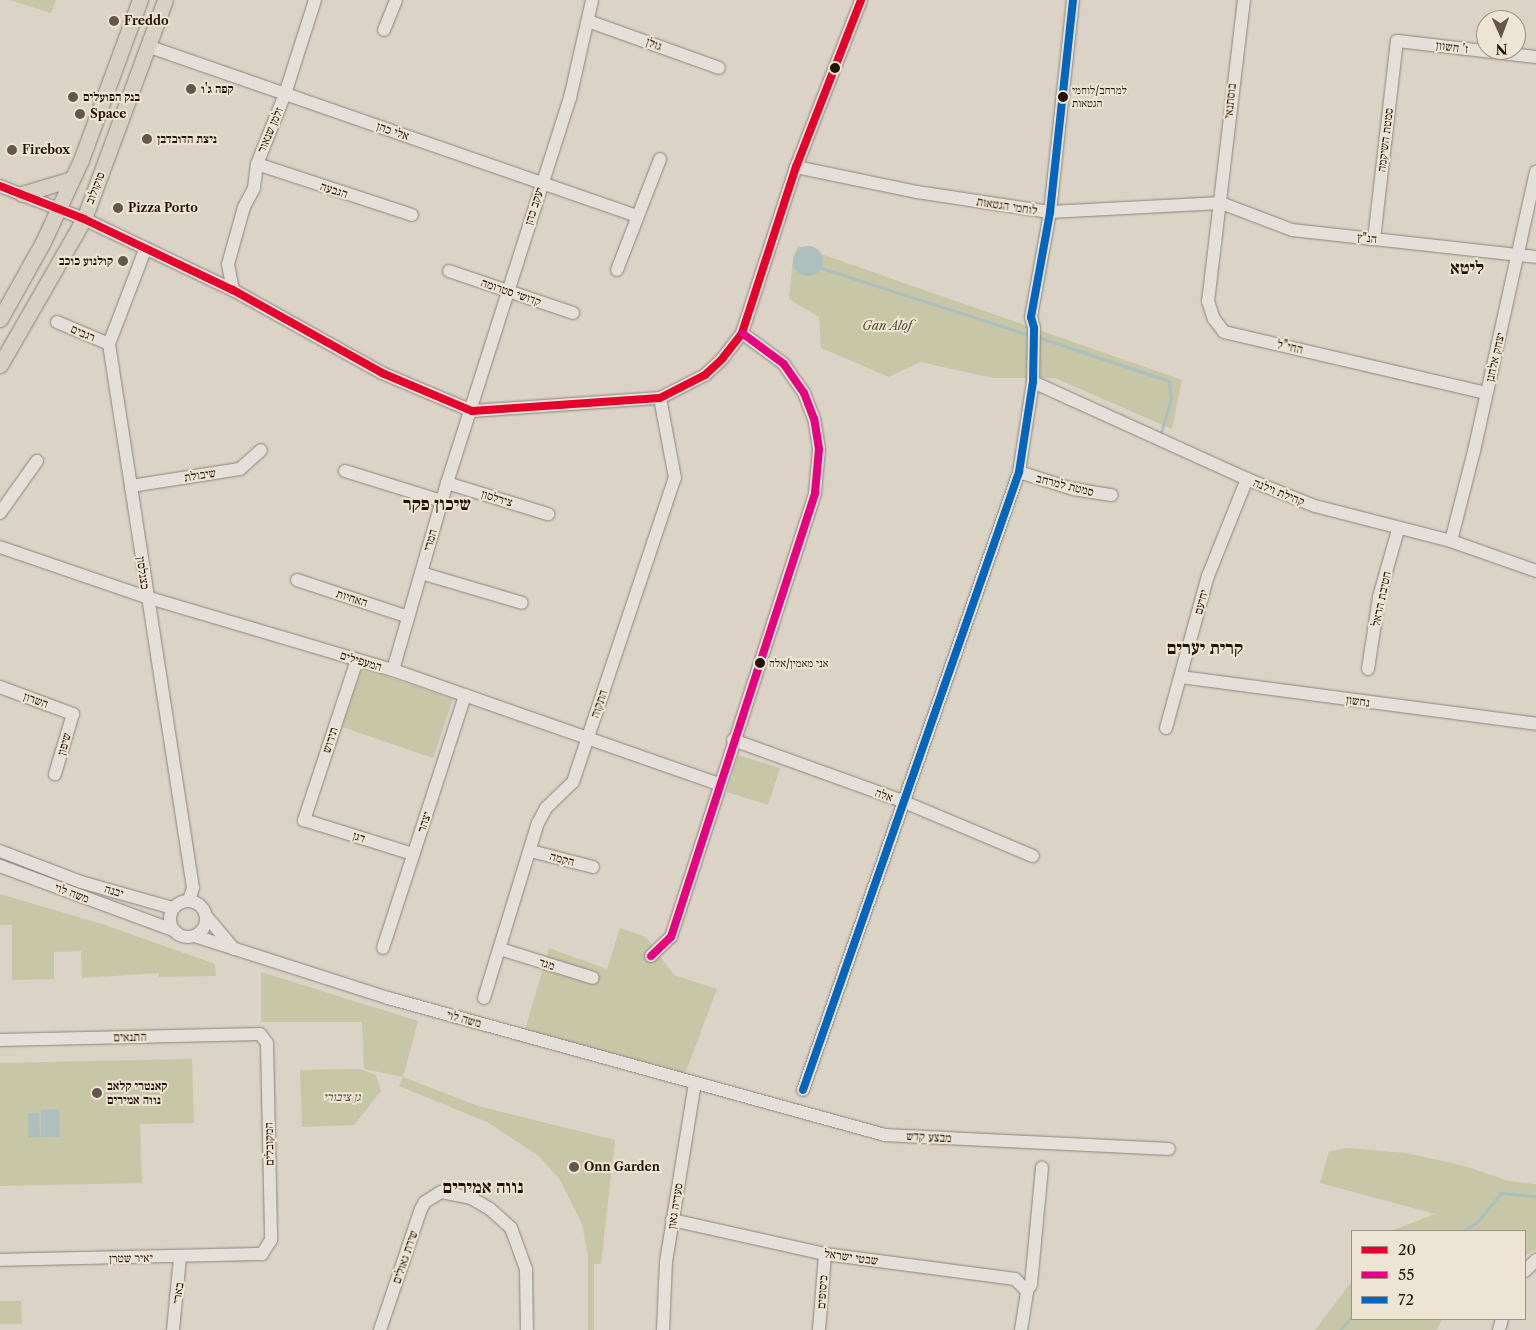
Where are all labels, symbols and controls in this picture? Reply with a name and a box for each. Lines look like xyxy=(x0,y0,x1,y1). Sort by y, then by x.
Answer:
north arrow xyxy=(1476,10,1526,60)
place label: Freddo xyxy=(124,14,169,28)
marker: Freddo xyxy=(108,15,120,27)
street label: גולן xyxy=(644,35,664,53)
street label: ז' חשוון xyxy=(1435,38,1469,56)
text: N xyxy=(1495,40,1508,58)
unlabelled marker xyxy=(830,63,840,73)
place label: קפה ג'ו xyxy=(201,82,234,96)
marker: קפה ג'ו xyxy=(185,83,197,95)
street label: בוסתנאי xyxy=(1221,83,1239,119)
place label: למרחב/לוחמי הגטאות xyxy=(1072,84,1127,110)
place label: בנק הפועלים xyxy=(83,90,140,104)
marker: בנק הפועלים xyxy=(67,91,79,103)
marker: למרחב/לוחמי הגטאות xyxy=(1058,92,1068,102)
street label: זלמן שנאור xyxy=(254,105,286,155)
place label: Space xyxy=(90,107,126,121)
street label: סמטת השיקמה xyxy=(1374,107,1396,173)
marker: Space xyxy=(74,108,86,120)
street label: אלי כהן xyxy=(375,119,411,143)
place label: ניצת הדובדבן xyxy=(157,132,217,146)
marker: ניצת הדובדבן xyxy=(141,133,153,145)
place label: Firebox xyxy=(22,143,70,157)
marker: Firebox xyxy=(6,144,18,156)
street label: סוקולוב xyxy=(82,170,108,206)
street label: הגבעה xyxy=(318,179,350,201)
street label: יעקב כהן xyxy=(521,185,547,227)
street label: לוחמי הגטאות xyxy=(975,194,1039,218)
place label: Pizza Porto xyxy=(128,201,198,215)
marker: Pizza Porto xyxy=(112,202,124,214)
street label: הנ"ץ xyxy=(1356,230,1378,246)
place label: קולנוע כוכב xyxy=(59,254,113,268)
marker: קולנוע כוכב xyxy=(117,255,129,267)
district label: ליטא xyxy=(1450,257,1484,279)
street label: קדושי סטרומה xyxy=(479,275,543,309)
park label: Gan Alof xyxy=(862,319,912,333)
street label: רגבים xyxy=(69,321,97,345)
street label: יצחק אלחנן xyxy=(1482,331,1508,383)
street label: החי"ל xyxy=(1276,337,1304,357)
street label: שיבולת xyxy=(183,465,217,485)
street label: סמטת למרחב xyxy=(1035,471,1095,499)
street label: קהילת וילנה xyxy=(1251,475,1307,509)
street label: צירלסון xyxy=(480,486,514,510)
district label: שיכון פקר xyxy=(403,493,471,515)
street label: המרי xyxy=(420,528,440,552)
street label: כצנלסון xyxy=(134,556,152,590)
street label: חטיבת הראל xyxy=(1368,570,1394,628)
street label: האחיות xyxy=(334,586,370,610)
street label: יחיעם xyxy=(1191,588,1211,616)
district label: קרית יערים xyxy=(1167,637,1243,659)
street label: המעפילים xyxy=(338,648,384,674)
place label: אני מאמין/אלה xyxy=(769,656,829,670)
marker: אני מאמין/אלה xyxy=(755,658,765,668)
street label: התקוה xyxy=(588,688,610,720)
street label: השרון xyxy=(22,689,50,711)
street label: נחשון xyxy=(1345,692,1371,710)
street label: תירוש xyxy=(319,725,341,755)
street label: שיפון xyxy=(54,731,74,757)
street label: אלה xyxy=(873,785,895,805)
street label: יצהר xyxy=(414,810,434,834)
street label: דגן xyxy=(351,828,367,846)
street label: הקמה xyxy=(548,849,576,869)
street label: משה לוי xyxy=(53,880,91,906)
street label: יבנה xyxy=(103,881,125,901)
street label: מגד xyxy=(537,955,557,973)
street label: משה לוי xyxy=(445,1007,483,1031)
street label: התנאים xyxy=(113,1030,147,1044)
place label: קאנטרי קלאב נווה אמירים xyxy=(107,1079,167,1107)
marker: קאנטרי קלאב נווה אמירים xyxy=(91,1087,103,1099)
park label: גן ציבורי xyxy=(323,1090,361,1104)
street label: המקובלים xyxy=(261,1122,277,1166)
street label: מבצע קדש xyxy=(906,1129,952,1145)
place label: Onn Garden xyxy=(584,1160,660,1174)
marker: Onn Garden xyxy=(568,1161,580,1173)
district label: נווה אמירים xyxy=(442,1176,524,1198)
street label: סעדיה גאון xyxy=(664,1182,686,1230)
street label: שירת גאולים xyxy=(389,1228,421,1286)
legend xyxy=(1351,1230,1526,1320)
text: 20 xyxy=(1398,1240,1416,1259)
street label: שבטי ישראל xyxy=(823,1246,879,1268)
street label: יאיר שטרן xyxy=(109,1250,153,1266)
text: 55 xyxy=(1398,1265,1414,1284)
street label: כיסופים xyxy=(814,1274,830,1310)
street label: בארי xyxy=(169,1282,187,1304)
text: 72 xyxy=(1398,1290,1414,1309)

